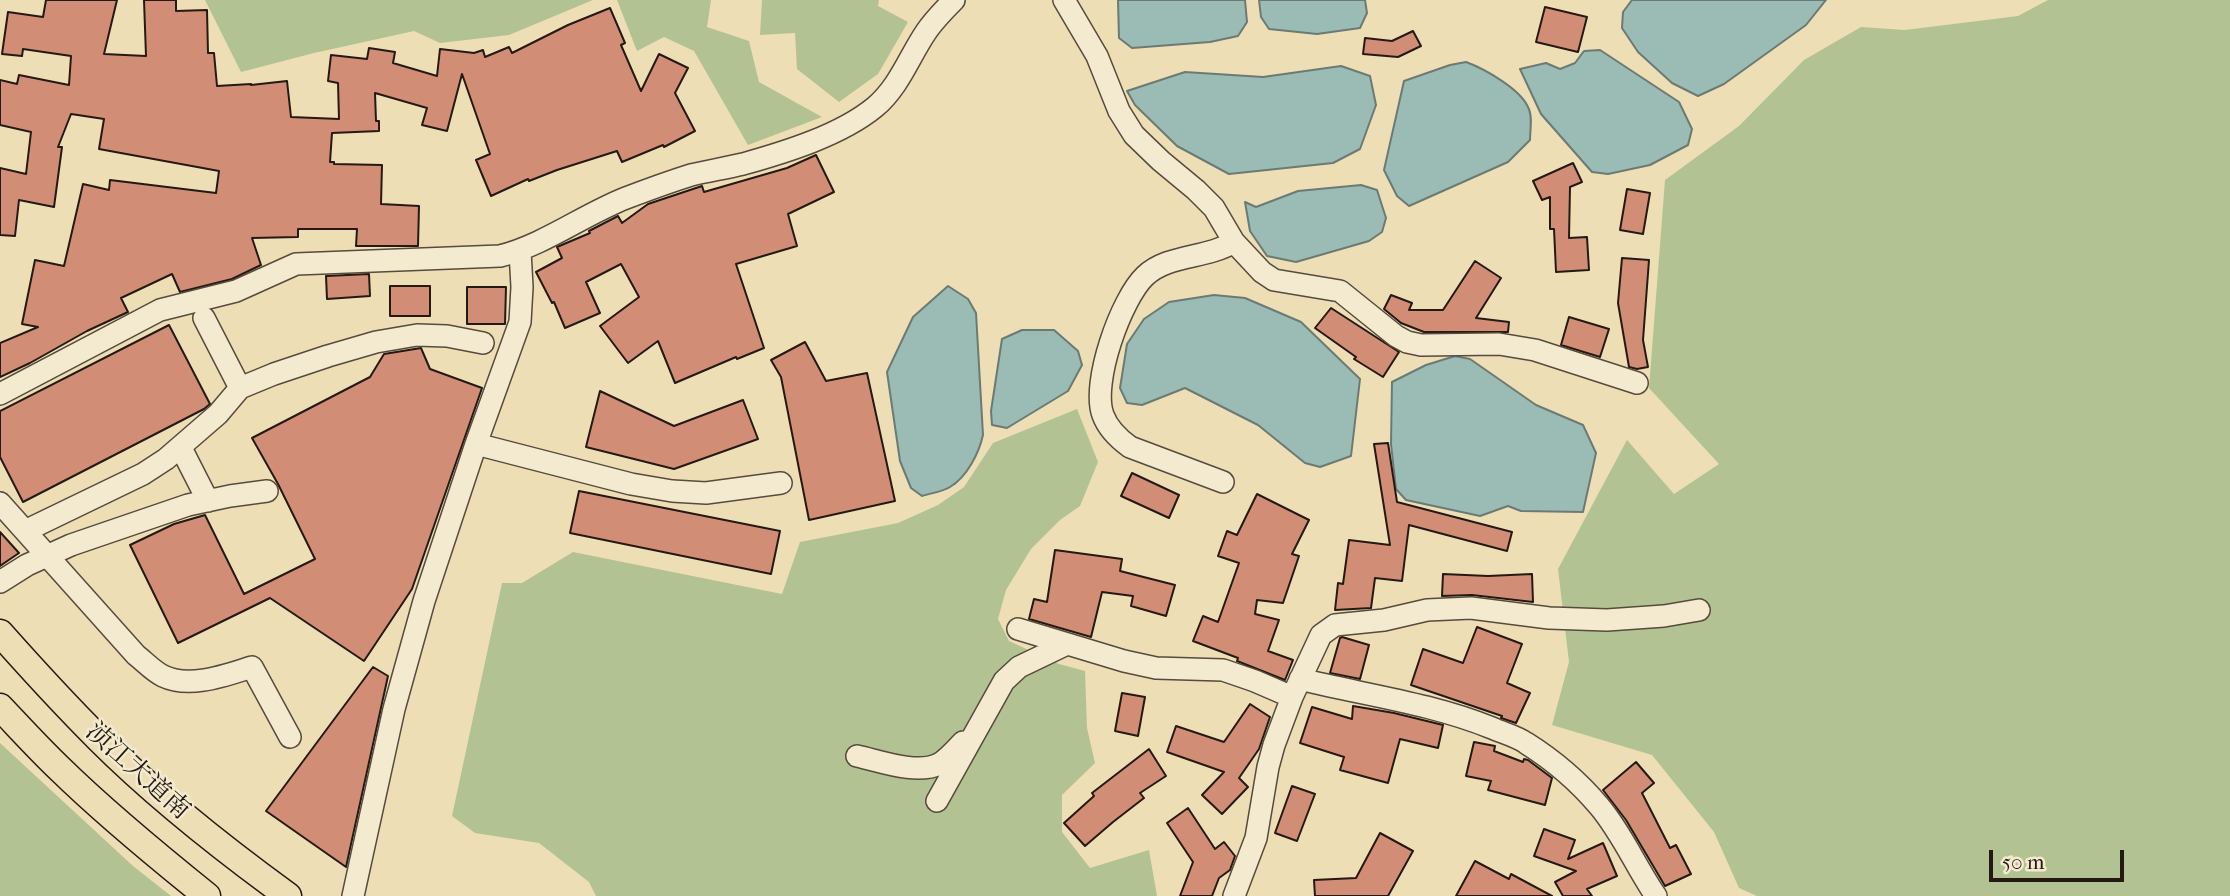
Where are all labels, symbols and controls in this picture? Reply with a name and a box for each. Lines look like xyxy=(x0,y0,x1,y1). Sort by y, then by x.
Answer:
street label: 浈江大道南 xyxy=(78,717,196,827)
scale bar xyxy=(1992,836,2127,880)
text: 50 m xyxy=(2002,850,2045,874)

